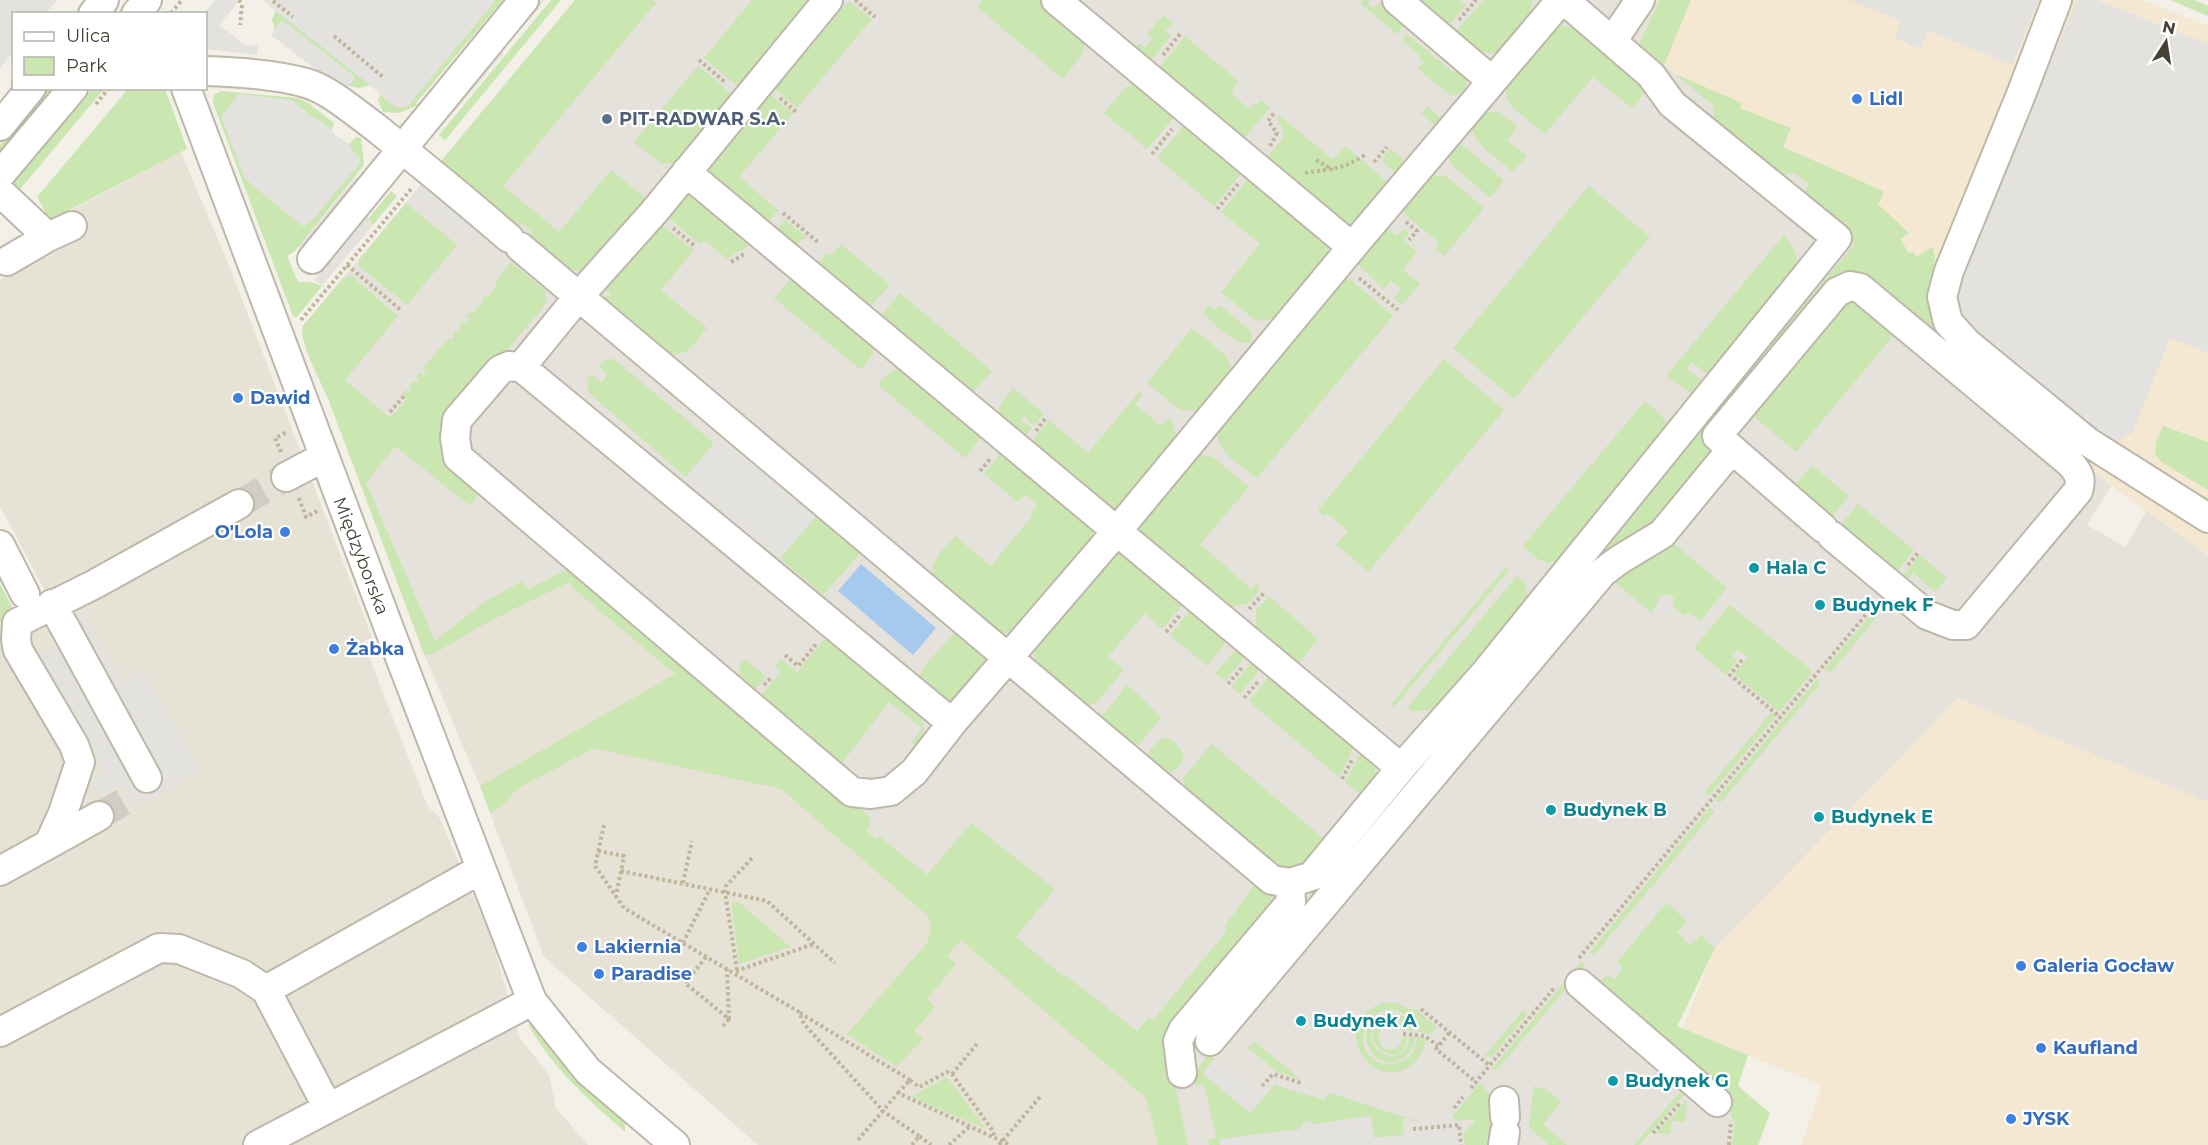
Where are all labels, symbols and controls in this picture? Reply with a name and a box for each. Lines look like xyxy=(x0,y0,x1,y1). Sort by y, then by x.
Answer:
legend xyxy=(12,12,207,90)
north arrow xyxy=(2136,12,2196,72)
text: N xyxy=(2161,17,2177,38)
text: Ulica xyxy=(66,25,111,47)
text: Park xyxy=(66,55,107,77)
place label: Lidl xyxy=(1869,88,1903,110)
marker: Lidl xyxy=(1850,92,1864,106)
place label: PIT-RADWAR S.A. xyxy=(619,108,786,130)
marker: PIT-RADWAR S.A. xyxy=(600,112,614,126)
place label: Dawid xyxy=(250,387,311,409)
marker: Dawid xyxy=(231,391,245,405)
street label: Międzyborska xyxy=(328,494,394,618)
place label: O'Lola xyxy=(215,521,273,543)
marker: O'Lola xyxy=(278,525,292,539)
place label: Hala C xyxy=(1766,557,1826,579)
marker: Hala C xyxy=(1747,561,1761,575)
place label: Budynek F xyxy=(1832,594,1934,616)
marker: Budynek F xyxy=(1813,598,1827,612)
place label: Żabka xyxy=(346,638,404,660)
marker: Żabka xyxy=(327,642,341,656)
place label: Budynek B xyxy=(1563,799,1667,821)
marker: Budynek B xyxy=(1544,803,1558,817)
place label: Budynek E xyxy=(1831,806,1933,828)
marker: Budynek E xyxy=(1812,810,1826,824)
place label: Lakiernia xyxy=(594,936,681,958)
marker: Lakiernia xyxy=(575,940,589,954)
place label: Galeria Gocław xyxy=(2033,955,2174,977)
marker: Galeria Gocław xyxy=(2014,959,2028,973)
place label: Paradise xyxy=(611,963,692,985)
marker: Paradise xyxy=(592,967,606,981)
place label: Budynek A xyxy=(1313,1010,1417,1032)
marker: Budynek A xyxy=(1294,1014,1308,1028)
place label: Kaufland xyxy=(2053,1037,2138,1059)
marker: Kaufland xyxy=(2034,1041,2048,1055)
place label: Budynek G xyxy=(1625,1070,1729,1092)
marker: Budynek G xyxy=(1606,1074,1620,1088)
place label: JYSK xyxy=(2022,1108,2070,1130)
marker: JYSK xyxy=(2004,1112,2018,1126)

